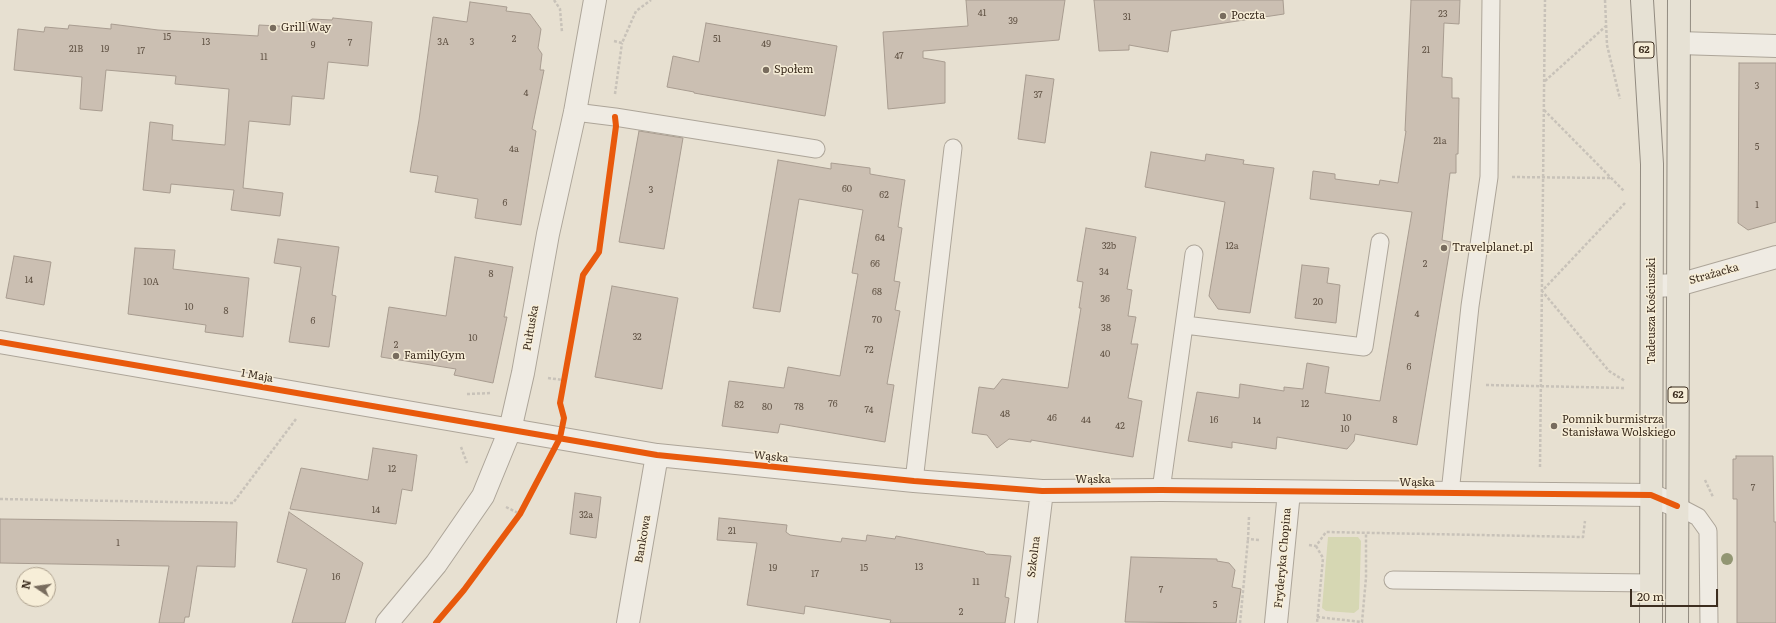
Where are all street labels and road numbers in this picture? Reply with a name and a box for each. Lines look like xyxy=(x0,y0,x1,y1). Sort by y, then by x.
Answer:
road number: 62 xyxy=(1634,42,1654,58)
street label: Tadeusza Kościuszki xyxy=(1645,258,1659,364)
street label: Strażacka xyxy=(1688,261,1740,287)
street label: Pułtuska xyxy=(520,304,542,352)
street label: 1 Maja xyxy=(240,367,274,385)
road number: 62 xyxy=(1668,387,1688,403)
street label: Wąska xyxy=(753,449,789,465)
street label: Wąska xyxy=(1075,473,1111,487)
street label: Wąska xyxy=(1399,476,1435,490)
street label: Fryderyka Chopina xyxy=(1272,507,1294,609)
street label: Bankowa xyxy=(632,514,654,564)
street label: Szkolna xyxy=(1025,536,1043,578)

